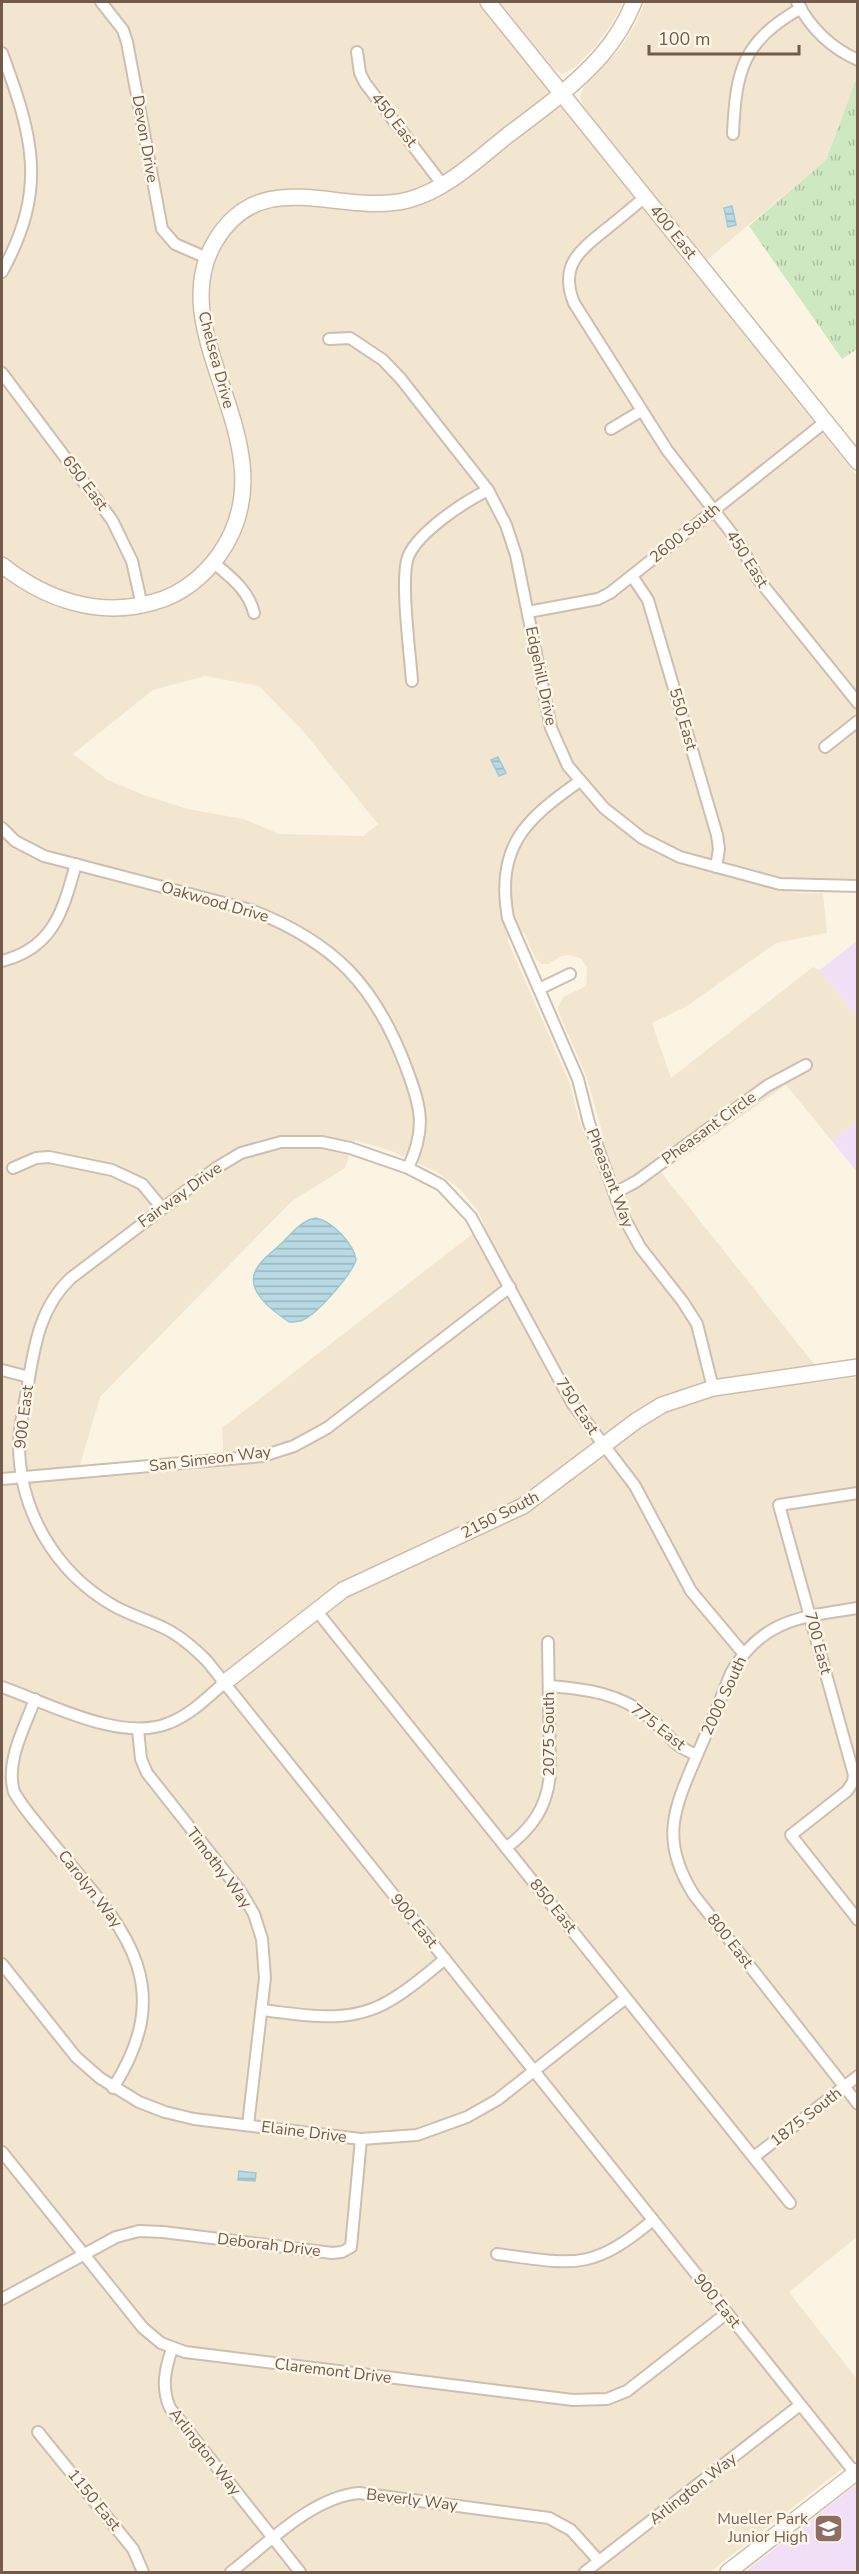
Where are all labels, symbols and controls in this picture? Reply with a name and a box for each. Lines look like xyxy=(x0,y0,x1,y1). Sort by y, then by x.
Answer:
scale bar xyxy=(649,18,799,56)
text: 100 m xyxy=(658,27,710,51)
street label: 450 East xyxy=(366,88,423,152)
street label: Devon Drive xyxy=(126,94,164,184)
street label: 400 East xyxy=(644,200,702,264)
street label: Chelsea Drive xyxy=(192,309,240,411)
street label: 650 East xyxy=(57,451,113,515)
street label: 2600 South xyxy=(645,498,725,568)
street label: 450 East xyxy=(721,526,773,592)
street label: Edgehill Drive xyxy=(520,624,562,728)
street label: 550 East xyxy=(664,685,702,753)
street label: Oakwood Drive xyxy=(159,876,271,928)
street label: Pheasant Circle xyxy=(657,1086,761,1170)
street label: Pheasant Way xyxy=(581,1125,639,1231)
street label: Fairway Drive xyxy=(134,1157,226,1233)
street label: 750 East xyxy=(550,1373,604,1439)
street label: 900 East xyxy=(9,1384,39,1450)
street label: San Simeon Way xyxy=(148,1441,273,1477)
street label: 2150 South xyxy=(457,1486,543,1544)
street label: 700 East xyxy=(799,1609,837,1677)
street label: 2000 South xyxy=(696,1653,752,1739)
street label: 2075 South xyxy=(538,1692,560,1776)
street label: 775 East xyxy=(626,1699,690,1756)
street label: Timothy Way xyxy=(181,1823,257,1914)
street label: Carolyn Way xyxy=(53,1846,128,1933)
street label: 850 East xyxy=(524,1874,582,1938)
street label: 900 East xyxy=(385,1889,443,1953)
street label: 800 East xyxy=(702,1909,759,1973)
street label: 1875 South xyxy=(766,2082,846,2152)
street label: Elaine Drive xyxy=(260,2116,348,2148)
street label: Deborah Drive xyxy=(216,2228,322,2262)
street label: 900 East xyxy=(688,2269,746,2333)
street label: Claremont Drive xyxy=(273,2353,393,2389)
street label: Arlington Way xyxy=(164,2404,247,2501)
street label: Arlington Way xyxy=(645,2447,742,2530)
street label: 1150 East xyxy=(62,2465,126,2536)
street label: Beverly Way xyxy=(365,2483,460,2517)
place label: Mueller Park Junior High xyxy=(717,2508,809,2548)
school or university icon: Mueller Park Junior High xyxy=(813,2512,845,2544)

